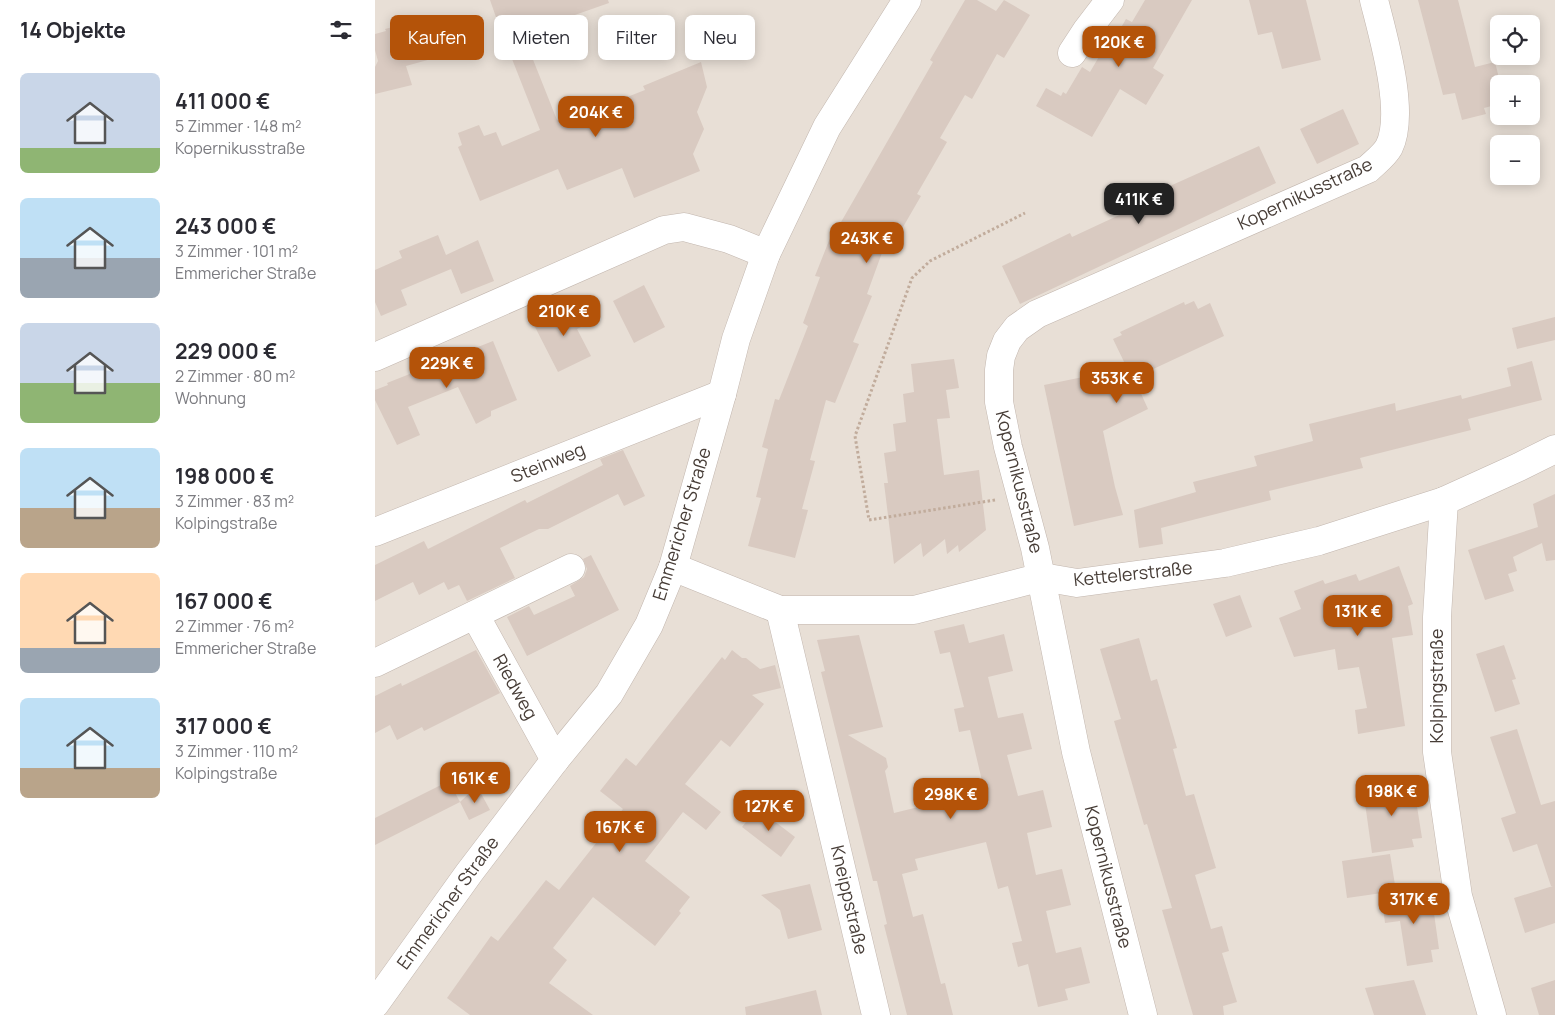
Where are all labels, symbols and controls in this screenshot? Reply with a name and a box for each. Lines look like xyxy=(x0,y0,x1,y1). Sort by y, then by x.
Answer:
chip: Kaufen xyxy=(390,15,484,60)
chip: Mieten xyxy=(494,15,588,60)
chip: Filter xyxy=(598,15,675,60)
chip: Neu xyxy=(685,15,755,60)
map controls xyxy=(1490,15,1540,185)
button: locate xyxy=(1490,15,1540,65)
text: 14 Objekte xyxy=(20,16,126,44)
icon: filters xyxy=(327,16,355,44)
pin: 120K € xyxy=(1078,26,1160,68)
text: 120K € xyxy=(1093,31,1145,53)
button: + xyxy=(1490,75,1540,125)
text: 411 000 € xyxy=(175,87,270,115)
icon: home xyxy=(60,93,120,153)
pin: 204K € xyxy=(555,96,637,138)
text: 204K € xyxy=(569,101,623,123)
text: 5 Zimmer · 148 m² xyxy=(175,115,301,137)
button: − xyxy=(1490,135,1540,185)
text: Kopernikusstraße xyxy=(175,137,305,159)
street label: Kopernikusstraße xyxy=(1233,151,1376,235)
pin: 411K € xyxy=(1098,182,1180,225)
text: 411K € xyxy=(1115,188,1163,210)
text: 243 000 € xyxy=(175,212,276,240)
icon: home xyxy=(60,218,120,278)
pin: 243K € xyxy=(826,222,908,264)
text: 243K € xyxy=(841,227,893,249)
text: 3 Zimmer · 101 m² xyxy=(175,240,298,262)
text: Emmericher Straße xyxy=(175,262,316,284)
pin: 210K € xyxy=(523,294,605,337)
text: 210K € xyxy=(538,300,590,322)
text: 229 000 € xyxy=(175,337,277,365)
icon: home xyxy=(60,343,120,403)
pin: 229K € xyxy=(406,346,488,389)
text: 229K € xyxy=(420,352,474,374)
pin: 353K € xyxy=(1076,362,1158,404)
text: 2 Zimmer · 80 m² xyxy=(175,365,295,387)
text: 353K € xyxy=(1091,367,1143,389)
text: Wohnung xyxy=(175,387,246,409)
street label: Kopernikusstraße xyxy=(991,408,1049,556)
street label: Steinweg xyxy=(507,436,588,488)
street label: Emmericher Straße xyxy=(646,444,716,603)
text: 198 000 € xyxy=(175,462,274,490)
icon: home xyxy=(60,468,120,528)
text: 3 Zimmer · 83 m² xyxy=(175,490,294,512)
text: Kolpingstraße xyxy=(175,512,277,534)
street label: Kettelerstraße xyxy=(1072,555,1193,591)
text: 167 000 € xyxy=(175,587,273,615)
icon: home xyxy=(60,593,120,653)
pin: 131K € xyxy=(1317,594,1399,637)
text: 131K € xyxy=(1334,600,1382,622)
text: 2 Zimmer · 76 m² xyxy=(175,615,294,637)
street label: Kolpingstraße xyxy=(1424,628,1448,744)
text: Emmericher Straße xyxy=(175,637,316,659)
street label: Riedweg xyxy=(488,649,544,724)
text: 317 000 € xyxy=(175,712,272,740)
icon: home xyxy=(60,718,120,778)
text: 3 Zimmer · 110 m² xyxy=(175,740,298,762)
text: Kolpingstraße xyxy=(175,762,277,784)
pin: 161K € xyxy=(434,762,516,804)
text: 161K € xyxy=(451,767,499,789)
pin: 198K € xyxy=(1351,774,1433,817)
pin: 298K € xyxy=(910,778,992,820)
text: 198K € xyxy=(1367,780,1417,802)
text: 298K € xyxy=(924,783,978,805)
pin: 127K € xyxy=(728,790,810,832)
text: 127K € xyxy=(744,795,794,817)
street label: Kopernikusstraße xyxy=(1080,803,1138,951)
pin: 167K € xyxy=(579,810,661,853)
text: 167K € xyxy=(595,816,645,838)
street label: Emmericher Straße xyxy=(391,831,504,974)
street label: Kneippstraße xyxy=(826,843,874,957)
pin: 317K € xyxy=(1373,882,1455,925)
text: 317K € xyxy=(1390,888,1439,910)

